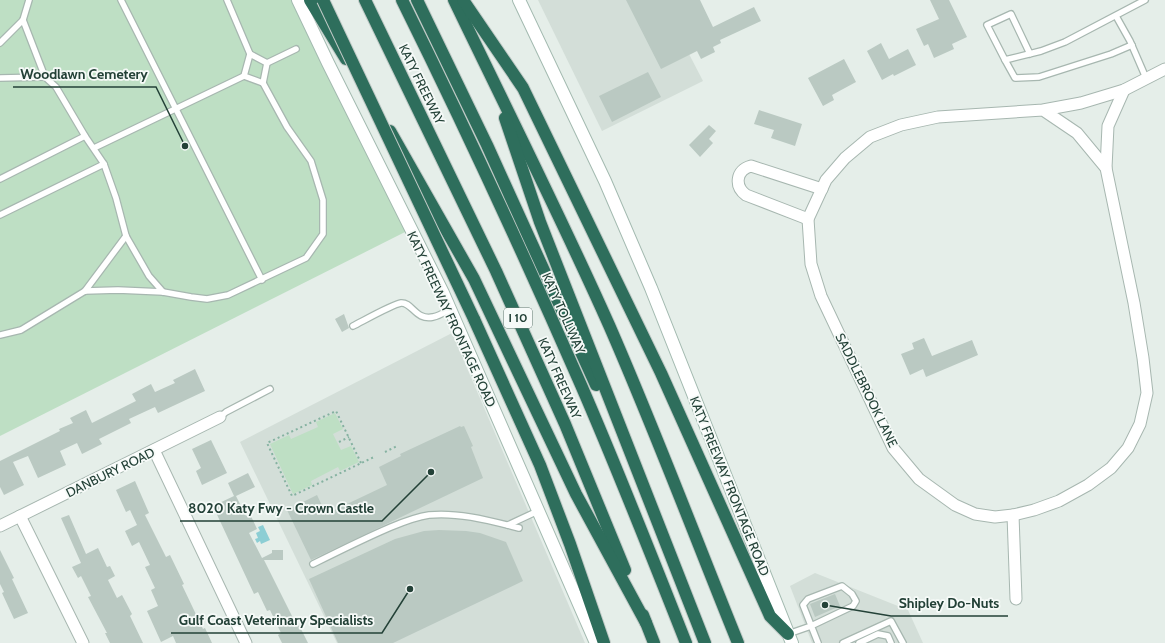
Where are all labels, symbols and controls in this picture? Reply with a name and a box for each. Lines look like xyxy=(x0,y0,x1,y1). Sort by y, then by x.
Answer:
street label: KATY FREEWAY xyxy=(396,41,449,127)
callout: Woodlawn Cemetery xyxy=(13,61,156,87)
text: Woodlawn Cemetery xyxy=(20,65,148,83)
street label: KATY FREEWAY FRONTAGE ROAD xyxy=(404,229,500,409)
street label: KATY TOLLWAY xyxy=(539,270,589,357)
road number: I 10 xyxy=(504,308,532,328)
street label: SADDLEBROOK LANE xyxy=(832,330,902,450)
street label: KATY FREEWAY xyxy=(535,335,585,422)
street label: KATY FREEWAY FRONTAGE ROAD xyxy=(687,394,773,578)
street label: DANBURY ROAD xyxy=(63,444,157,500)
callout: 8020 Katy Fwy - Crown Castle xyxy=(180,495,382,521)
text: 8020 Katy Fwy - Crown Castle xyxy=(188,499,374,517)
callout: Shipley Do-Nuts xyxy=(891,590,1008,616)
text: Shipley Do-Nuts xyxy=(899,594,999,612)
callout: Gulf Coast Veterinary Specialists xyxy=(171,607,382,633)
text: Gulf Coast Veterinary Specialists xyxy=(179,611,373,629)

